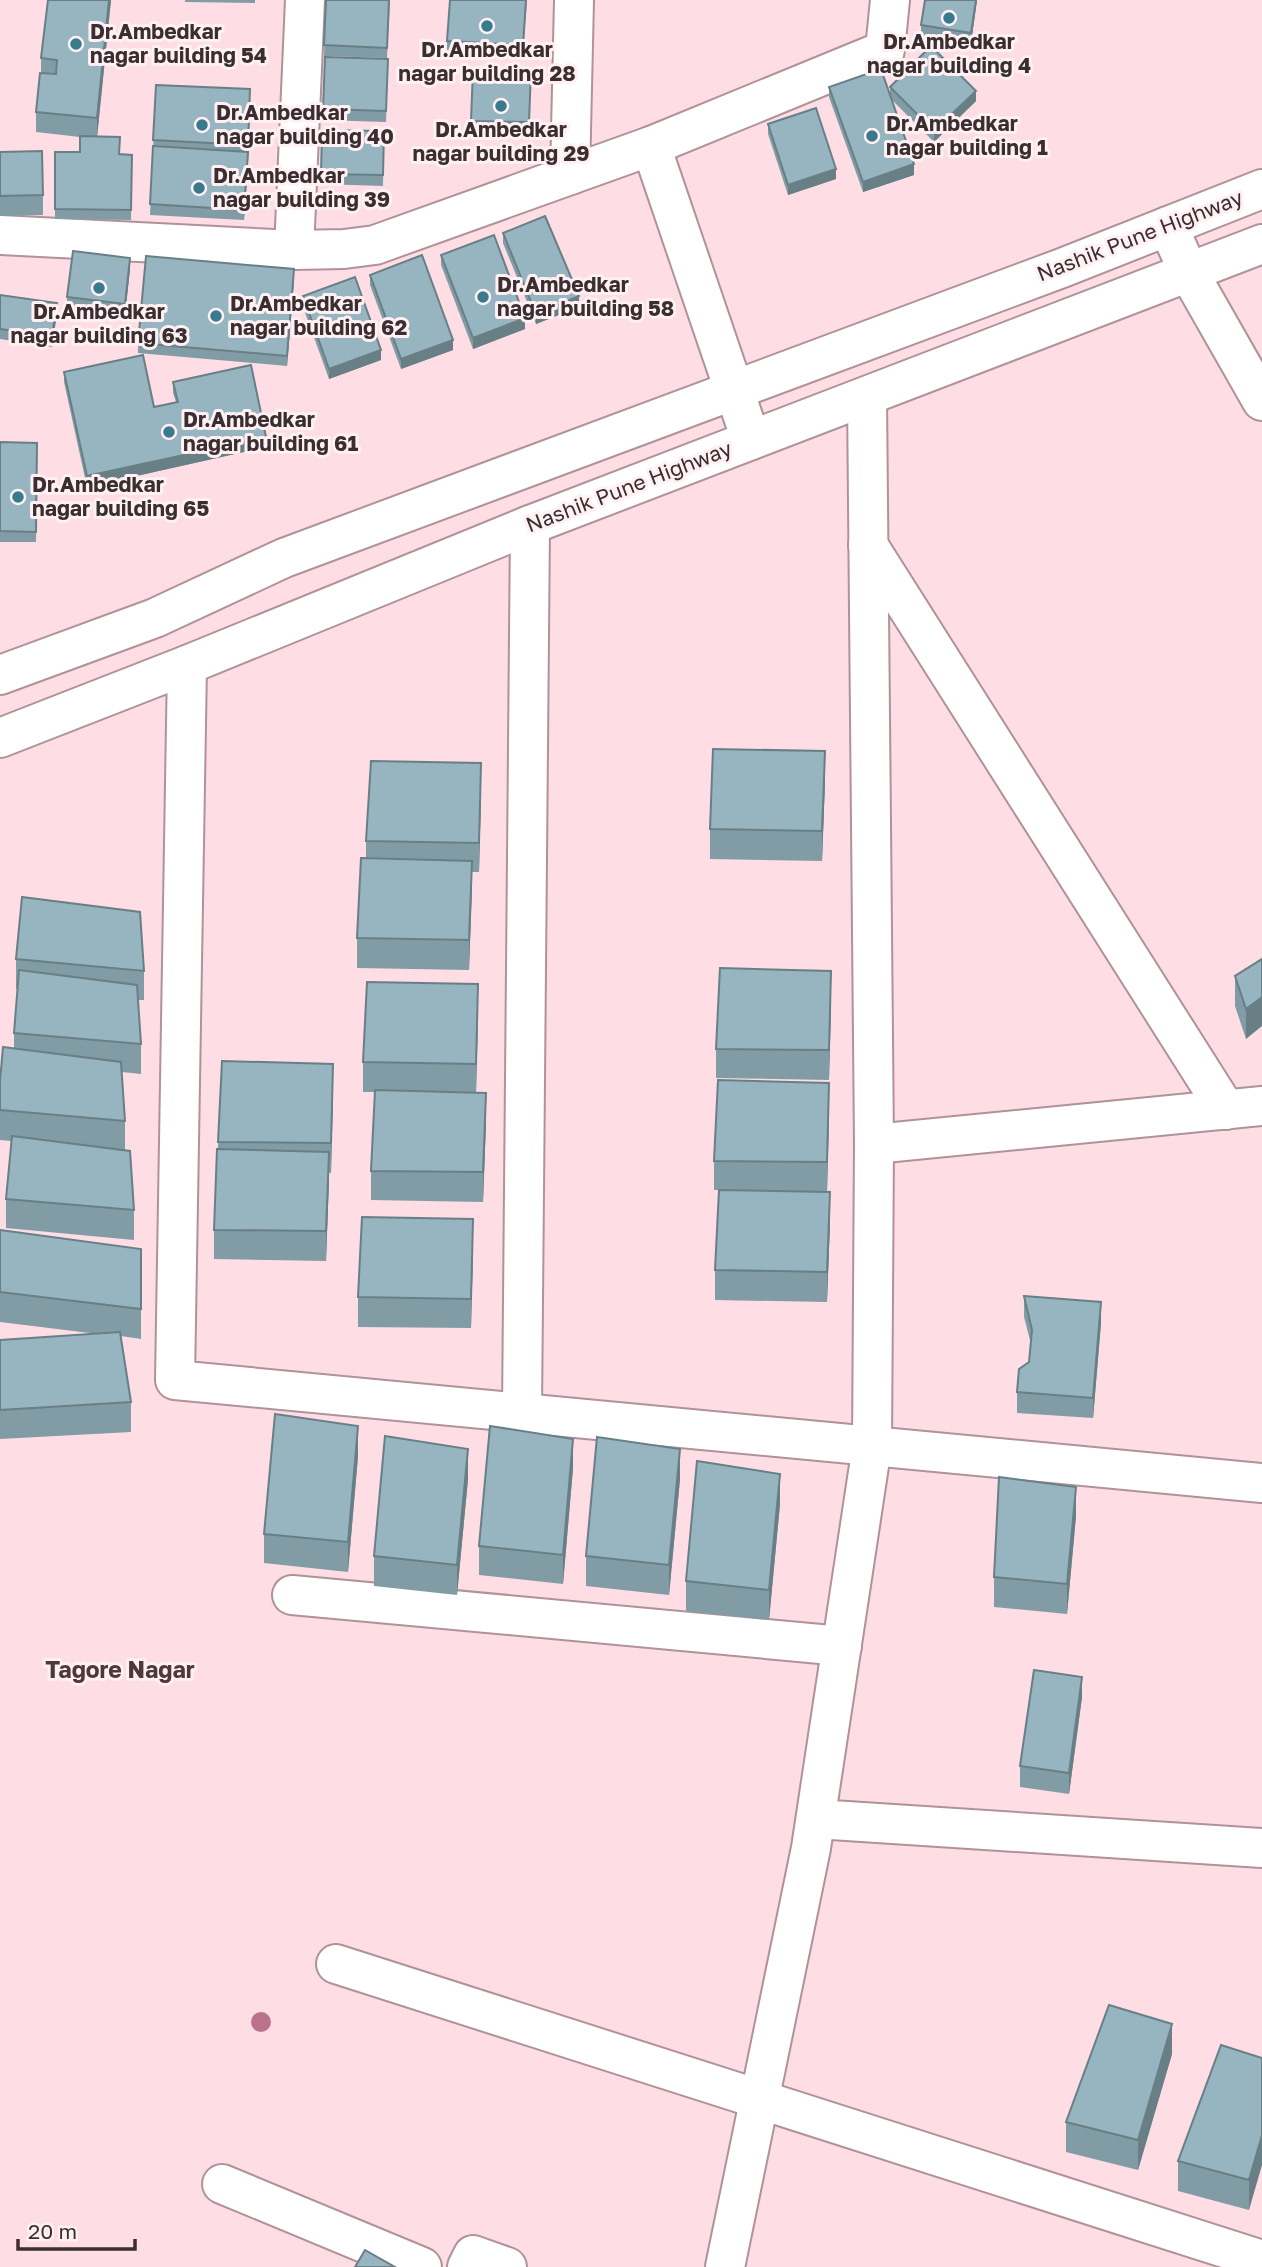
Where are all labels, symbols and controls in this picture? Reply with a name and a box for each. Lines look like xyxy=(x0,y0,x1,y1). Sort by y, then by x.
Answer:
marker: Dr.Ambedkar nagar building 4 xyxy=(941,10,957,26)
place label: Dr.Ambedkar nagar building 54 xyxy=(90,18,267,68)
marker: Dr.Ambedkar nagar building 28 xyxy=(479,18,495,34)
place label: Dr.Ambedkar nagar building 4 xyxy=(867,28,1031,78)
marker: Dr.Ambedkar nagar building 54 xyxy=(68,36,84,52)
place label: Dr.Ambedkar nagar building 28 xyxy=(398,36,576,86)
marker: Dr.Ambedkar nagar building 29 xyxy=(493,98,509,114)
place label: Dr.Ambedkar nagar building 40 xyxy=(216,99,394,149)
place label: Dr.Ambedkar nagar building 1 xyxy=(886,110,1048,160)
place label: Dr.Ambedkar nagar building 29 xyxy=(412,116,590,166)
marker: Dr.Ambedkar nagar building 40 xyxy=(194,117,210,133)
marker: Dr.Ambedkar nagar building 1 xyxy=(864,128,880,144)
place label: Dr.Ambedkar nagar building 39 xyxy=(213,162,390,212)
marker: Dr.Ambedkar nagar building 39 xyxy=(191,180,207,196)
street label: Nashik Pune Highway xyxy=(1033,184,1246,286)
place label: Dr.Ambedkar nagar building 58 xyxy=(497,271,674,321)
marker: Dr.Ambedkar nagar building 63 xyxy=(91,280,107,296)
marker: Dr.Ambedkar nagar building 58 xyxy=(475,289,491,305)
place label: Dr.Ambedkar nagar building 62 xyxy=(230,290,407,340)
place label: Dr.Ambedkar nagar building 63 xyxy=(10,298,188,348)
marker: Dr.Ambedkar nagar building 62 xyxy=(208,308,224,324)
place label: Dr.Ambedkar nagar building 61 xyxy=(183,406,358,456)
marker: Dr.Ambedkar nagar building 61 xyxy=(161,424,177,440)
street label: Nashik Pune Highway xyxy=(522,435,735,537)
place label: Dr.Ambedkar nagar building 65 xyxy=(32,471,209,521)
marker: Dr.Ambedkar nagar building 65 xyxy=(10,489,26,505)
district label: Tagore Nagar xyxy=(45,1655,195,1683)
scale bar xyxy=(18,2208,135,2252)
text: 20 m xyxy=(28,2218,77,2244)

